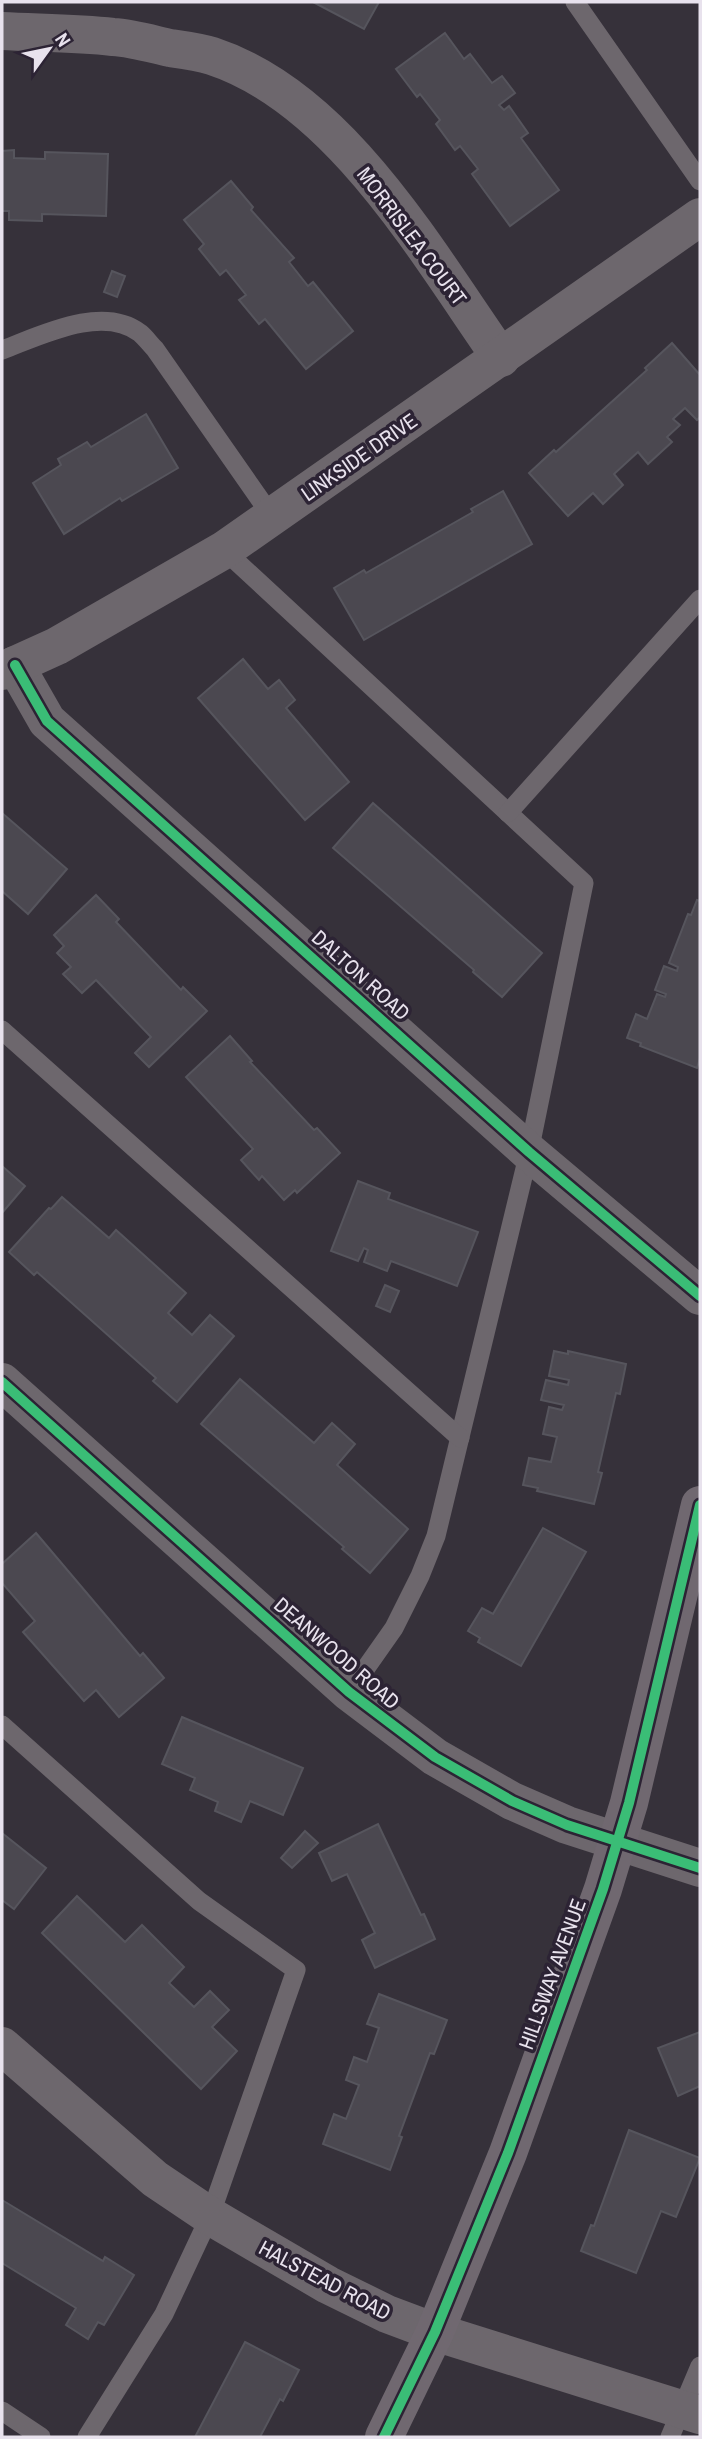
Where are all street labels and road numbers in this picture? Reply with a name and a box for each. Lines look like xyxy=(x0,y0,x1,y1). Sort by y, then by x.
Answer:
street label: MORRISLEA COURT xyxy=(350,161,474,311)
street label: LINKSIDE DRIVE xyxy=(295,406,423,508)
street label: DALTON ROAD xyxy=(306,923,416,1027)
street label: DEANWOOD ROAD xyxy=(268,1590,406,1716)
street label: HILLSWAY AVENUE xyxy=(511,1895,593,2053)
street label: HALSTEAD ROAD xyxy=(254,2233,396,2327)

